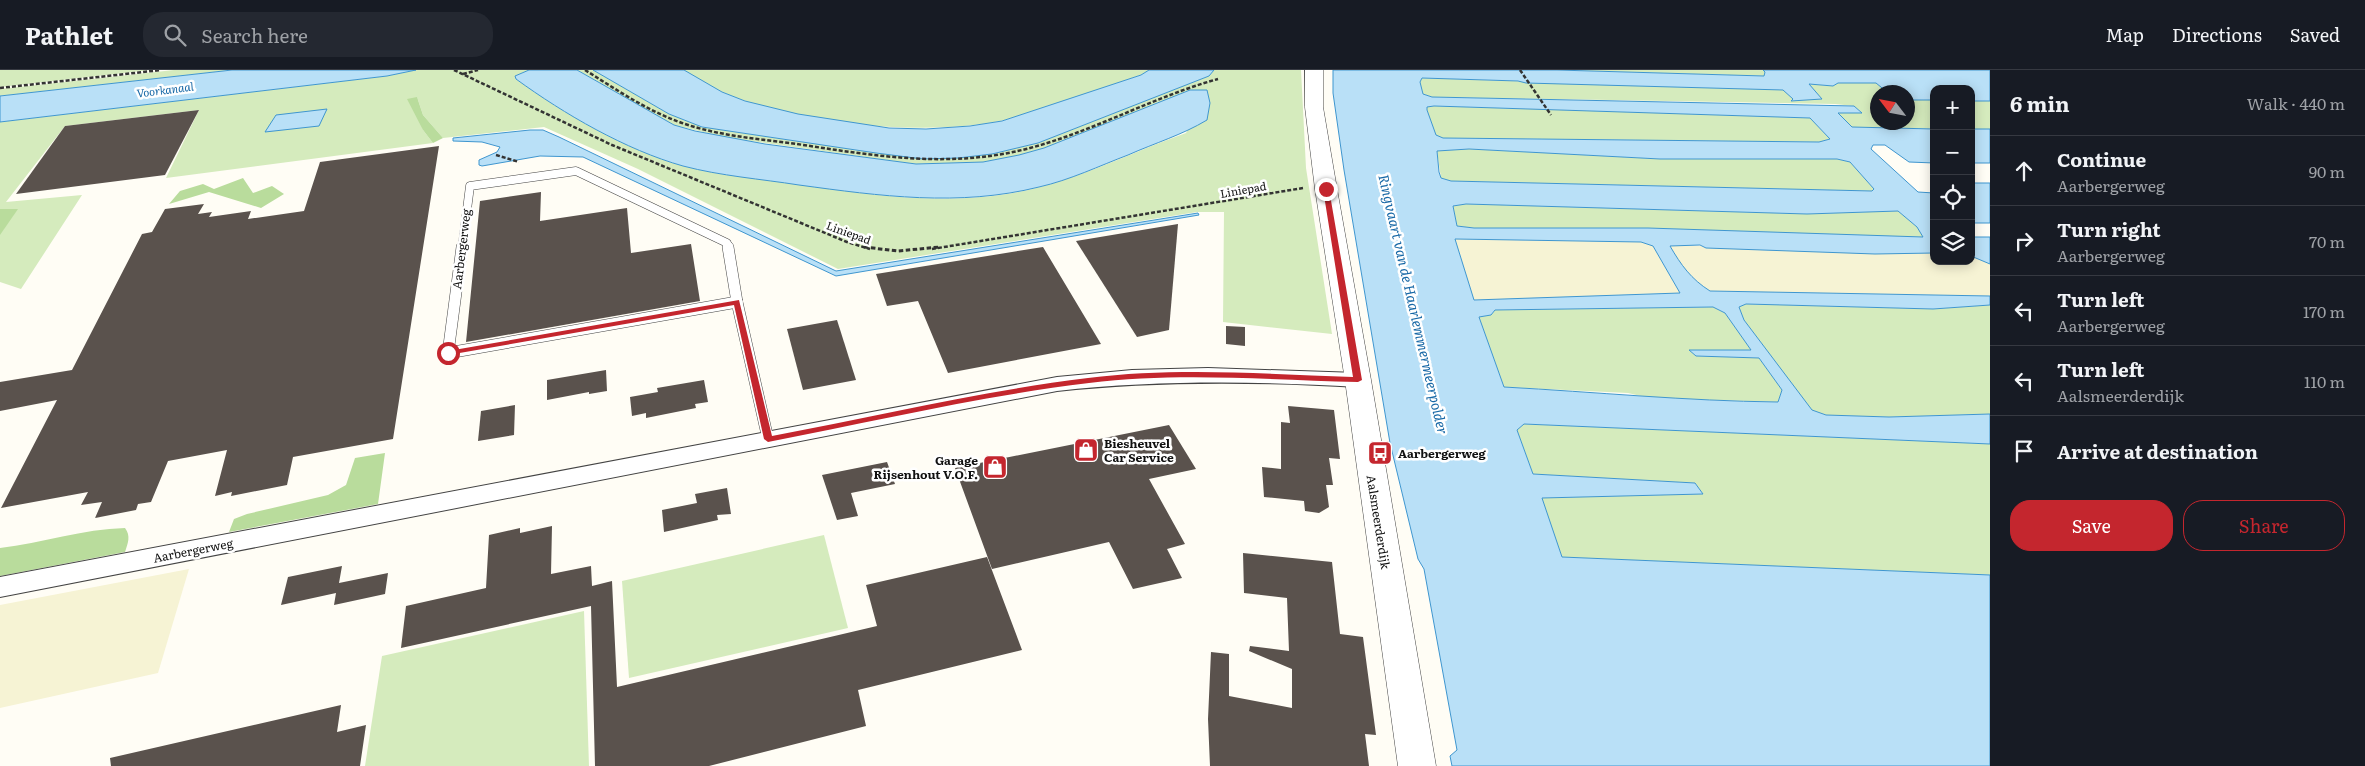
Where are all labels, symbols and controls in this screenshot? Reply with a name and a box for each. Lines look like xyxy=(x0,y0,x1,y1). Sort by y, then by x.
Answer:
search box xyxy=(143,12,493,57)
text: Pathlet xyxy=(25,17,113,52)
icon: search xyxy=(161,21,189,49)
text: Search here xyxy=(201,21,308,49)
text: Map xyxy=(2106,21,2144,48)
text: Directions xyxy=(2172,21,2262,48)
text: Saved xyxy=(2290,21,2340,48)
water label: Voorkanaal xyxy=(136,77,195,100)
north arrow xyxy=(1870,85,1915,130)
map controls xyxy=(1930,85,1975,265)
button: + xyxy=(1930,85,1975,130)
text: 6 min xyxy=(2010,87,2070,118)
text: Walk · 440 m xyxy=(2247,91,2345,115)
button: − xyxy=(1930,130,1975,175)
text: Continue xyxy=(2057,145,2146,173)
icon: ahead xyxy=(2010,157,2038,185)
text: 90 m xyxy=(2309,159,2345,183)
water label: Ringvaart van de Haarlemmermeerpolder xyxy=(1374,172,1454,436)
text: Aarbergerweg xyxy=(2057,173,2165,197)
button: locate xyxy=(1930,175,1975,220)
street label: Liniepad xyxy=(1219,177,1268,201)
route end xyxy=(1315,178,1338,201)
street label: Aarbergerweg xyxy=(447,207,475,290)
text: Turn right xyxy=(2057,215,2161,243)
street label: Liniepad xyxy=(824,217,874,248)
button: layers xyxy=(1930,220,1975,265)
icon: right xyxy=(2010,227,2038,255)
text: 70 m xyxy=(2309,229,2345,253)
text: Aarbergerweg xyxy=(2057,243,2165,267)
text: Turn left xyxy=(2057,285,2144,313)
icon: left xyxy=(2010,297,2038,325)
text: 170 m xyxy=(2303,299,2345,323)
text: Aarbergerweg xyxy=(2057,313,2165,337)
route start xyxy=(437,342,460,365)
text: Turn left xyxy=(2057,355,2144,383)
icon: left xyxy=(2010,367,2038,395)
text: 110 m xyxy=(2304,369,2345,393)
text: Aalsmeerderdijk xyxy=(2057,383,2184,407)
place label: Biesheuvel Car Service xyxy=(1104,434,1174,466)
shop icon: Biesheuvel Car Service xyxy=(1073,437,1099,463)
icon: arrive xyxy=(2010,437,2038,465)
text: Arrive at destination xyxy=(2057,437,2258,465)
bus stop icon: Aarbergerweg xyxy=(1367,440,1393,466)
place label: Aarbergerweg xyxy=(1398,444,1487,462)
place label: Garage Rijsenhout V.O.F. xyxy=(874,451,978,483)
shop icon: Garage Rijsenhout V.O.F. xyxy=(982,454,1008,480)
street label: Aalsmeerderdijk xyxy=(1363,474,1395,571)
button: Save xyxy=(2010,500,2173,551)
button: Share xyxy=(2183,500,2345,551)
street label: Aarbergerweg xyxy=(152,533,235,567)

